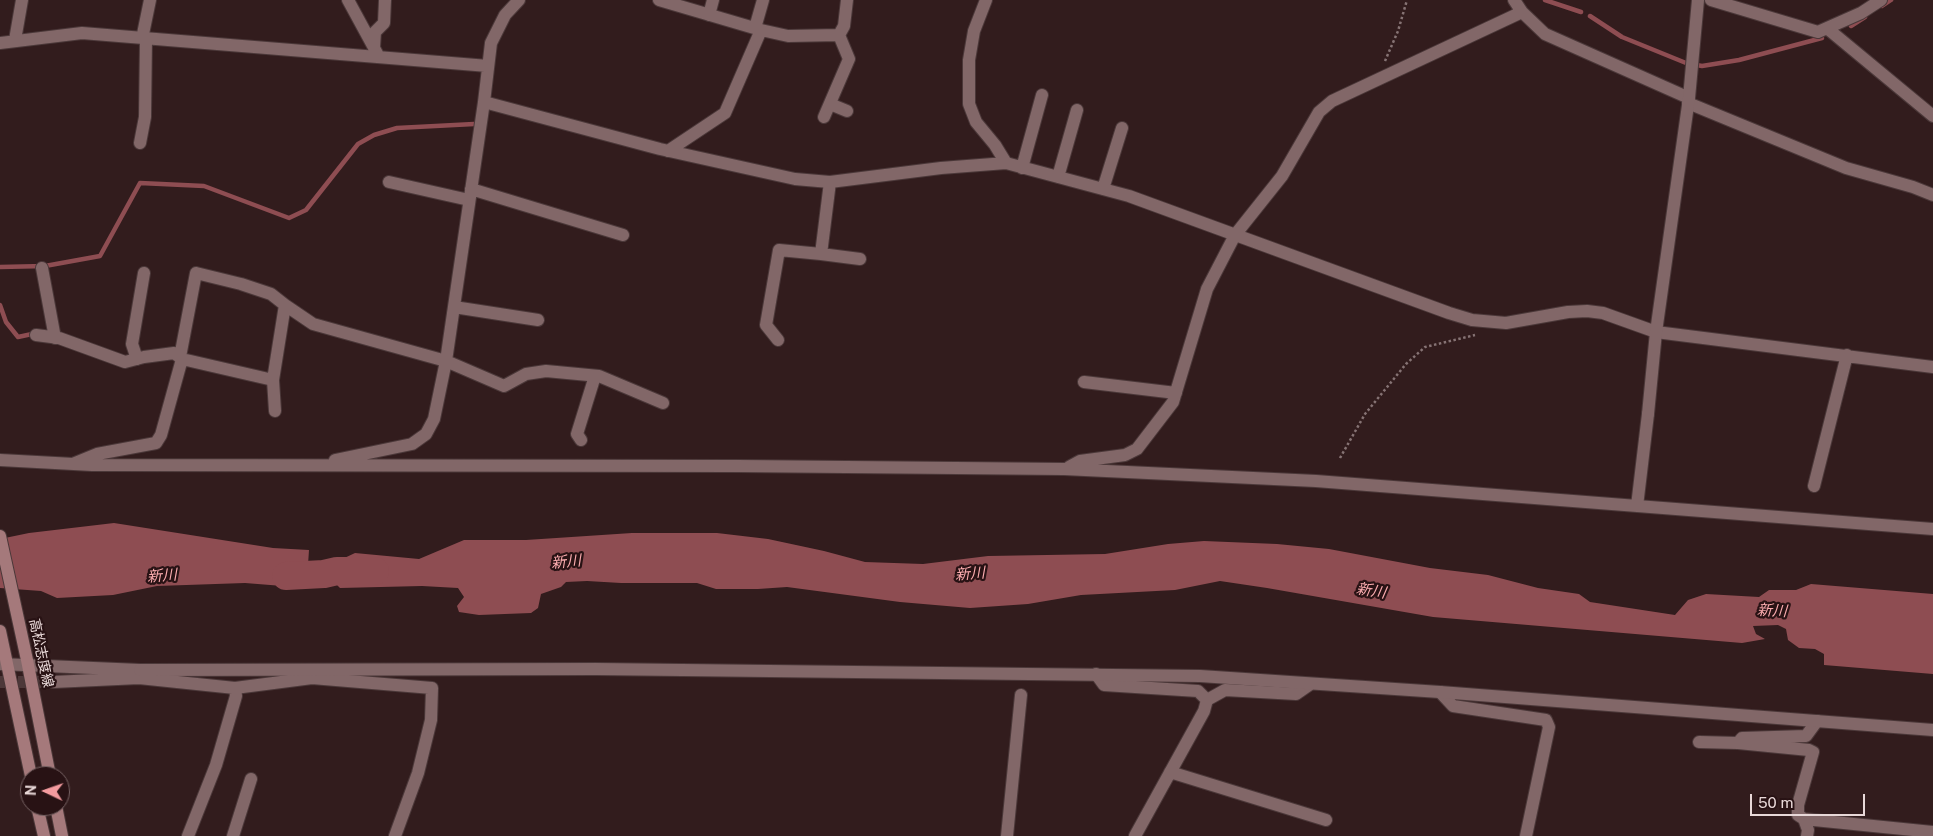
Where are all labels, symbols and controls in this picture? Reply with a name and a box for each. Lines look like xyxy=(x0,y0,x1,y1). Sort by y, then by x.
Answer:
water label: 新川 xyxy=(550,552,582,572)
water label: 新川 xyxy=(954,564,986,584)
water label: 新川 xyxy=(146,566,178,586)
water label: 新川 xyxy=(1355,580,1387,602)
water label: 新川 xyxy=(1757,601,1787,621)
street label: 高松志度線 xyxy=(26,617,56,689)
north arrow xyxy=(20,766,70,816)
text: N xyxy=(23,784,39,796)
scale bar xyxy=(1753,784,1868,816)
text: 50 m xyxy=(1758,794,1793,811)

